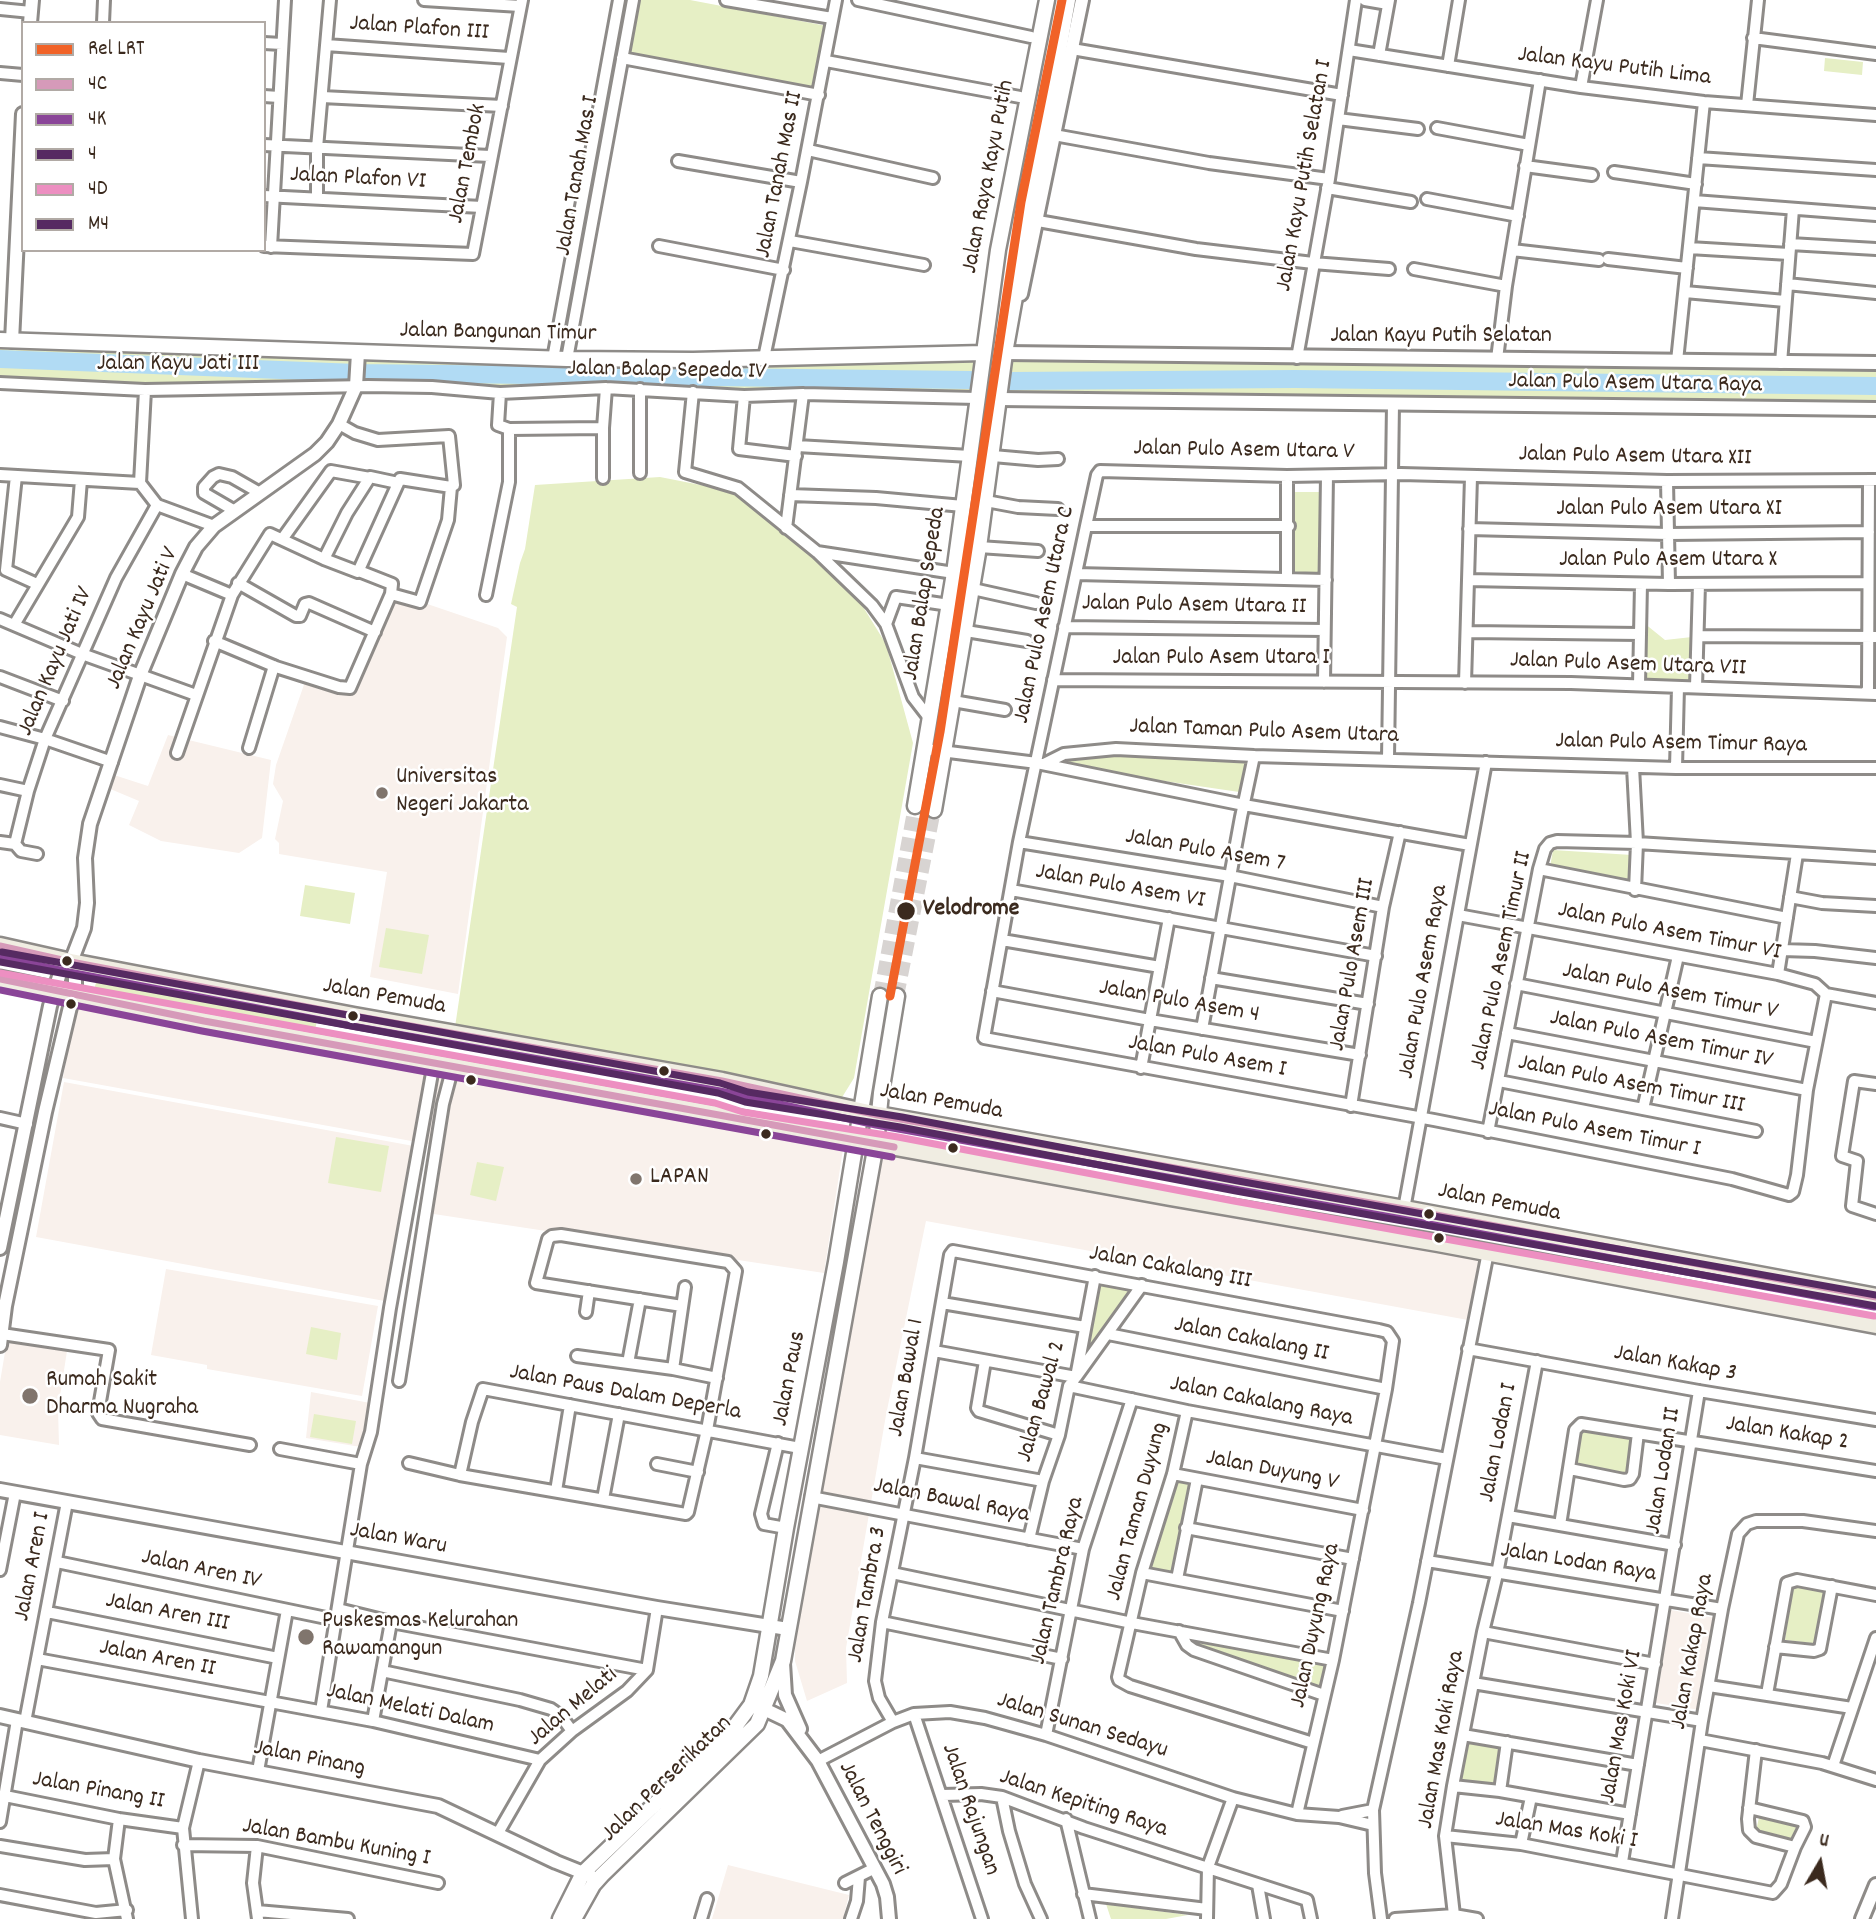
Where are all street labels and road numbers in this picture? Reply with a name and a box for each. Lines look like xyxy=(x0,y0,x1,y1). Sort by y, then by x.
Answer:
street label: Jalan Plafon III xyxy=(348,11,490,49)
street label: Jalan Kayu Putih Lima xyxy=(1516,42,1712,94)
street label: Jalan Kayu Putih Selatan I xyxy=(1271,58,1341,294)
street label: Jalan Raya Kayu Putih xyxy=(957,78,1023,276)
street label: Jalan Tanah Mas II xyxy=(751,89,811,261)
street label: Jalan Tanah Mas I xyxy=(551,94,607,258)
street label: Jalan Tembok xyxy=(443,102,495,226)
street label: Jalan Plafon VI xyxy=(289,162,427,198)
street label: Jalan Bangunan Timur xyxy=(399,318,597,350)
street label: Jalan Kayu Putih Selatan xyxy=(1330,324,1552,352)
street label: Jalan Kayu Jati III xyxy=(97,352,259,380)
street label: Jalan Balap Sepeda IV xyxy=(567,356,767,388)
street label: Jalan Pulo Asem Utara Raya xyxy=(1508,368,1762,402)
street label: Jalan Pulo Asem Utara V xyxy=(1133,436,1355,468)
street label: Jalan Pulo Asem Utara XII xyxy=(1518,442,1752,474)
street label: Jalan Pulo Asem Utara XI xyxy=(1556,497,1782,525)
street label: Jalan Pulo Asem Utara C xyxy=(1009,504,1083,726)
street label: Jalan Balap Sepeda xyxy=(898,505,954,683)
street label: Jalan Kayu Jati V xyxy=(101,544,187,694)
street label: Jalan Pulo Asem Utara X xyxy=(1559,548,1777,576)
street label: Jalan Kayu Jati IV xyxy=(13,583,101,741)
street label: Jalan Pulo Asem Utara II xyxy=(1081,591,1307,623)
street label: Jalan Pulo Asem Utara I xyxy=(1112,646,1330,674)
street label: Jalan Pulo Asem Utara VII xyxy=(1509,647,1747,685)
street label: Jalan Taman Pulo Asem Utara xyxy=(1129,714,1399,752)
street label: Jalan Pulo Asem Timur Raya xyxy=(1555,728,1807,762)
street label: Jalan Pulo Asem 7 xyxy=(1123,824,1287,880)
street label: Jalan Pulo Asem Timur II xyxy=(1466,849,1540,1073)
street label: Jalan Pulo Asem VI xyxy=(1033,859,1207,917)
street label: Jalan Pulo Asem III xyxy=(1325,876,1383,1054)
street label: Jalan Pulo Asem Raya xyxy=(1394,883,1456,1081)
street label: Jalan Pulo Asem Timur VI xyxy=(1555,897,1783,969)
street label: Jalan Pulo Asem Timur V xyxy=(1560,958,1780,1028)
street label: Jalan Pemuda xyxy=(320,973,448,1023)
street label: Jalan Pulo Asem 4 xyxy=(1097,975,1261,1031)
street label: Jalan Pulo Asem Timur IV xyxy=(1547,1005,1775,1077)
street label: Jalan Pulo Asem I xyxy=(1126,1030,1288,1086)
street label: Jalan Pulo Asem Timur III xyxy=(1515,1050,1747,1122)
street label: Jalan Pemuda xyxy=(877,1078,1005,1128)
street label: Jalan Pulo Asem Timur I xyxy=(1486,1096,1702,1166)
street label: Jalan Pemuda xyxy=(1435,1178,1563,1230)
street label: Jalan Cakalang III xyxy=(1087,1241,1253,1297)
street label: Jalan Cakalang II xyxy=(1171,1312,1331,1370)
street label: Jalan Bawal 1 xyxy=(883,1317,933,1439)
street label: Jalan Paus xyxy=(768,1329,814,1429)
street label: Jalan Bawal 2 xyxy=(1012,1338,1074,1466)
street label: Jalan Kakap 3 xyxy=(1611,1340,1739,1390)
street label: Jalan Paus Dalam Deperla xyxy=(507,1359,743,1429)
street label: Jalan Cakalang Raya xyxy=(1167,1371,1355,1435)
street label: Jalan Lodan I xyxy=(1474,1381,1526,1505)
street label: Jalan Lodan II xyxy=(1641,1406,1689,1536)
street label: Jalan Kakap 2 xyxy=(1723,1411,1851,1459)
street label: Jalan Taman Duyung xyxy=(1101,1420,1177,1604)
street label: Jalan Duyung V xyxy=(1203,1445,1341,1499)
street label: Jalan Bawal Raya xyxy=(871,1473,1031,1531)
street label: Jalan Tambra Raya xyxy=(1026,1495,1092,1667)
street label: Jalan Aren I xyxy=(9,1510,59,1624)
street label: Jalan Waru xyxy=(347,1517,449,1563)
street label: Jalan Tambra 3 xyxy=(843,1525,895,1665)
street label: Jalan Lodan Raya xyxy=(1498,1537,1658,1591)
street label: Jalan Duyung Raya xyxy=(1286,1541,1348,1711)
street label: Jalan Aren IV xyxy=(138,1544,264,1598)
street label: Jalan Kakap Raya xyxy=(1666,1572,1722,1732)
street label: Jalan Aren III xyxy=(103,1588,231,1640)
street label: Jalan Aren II xyxy=(97,1635,217,1685)
street label: Jalan Mas Koki VI xyxy=(1595,1648,1651,1806)
street label: Jalan Mas Koki Raya xyxy=(1413,1649,1473,1831)
street label: Jalan Melati xyxy=(523,1662,625,1754)
street label: Jalan Melati Dalam xyxy=(323,1678,497,1742)
street label: Jalan Sunan Sedayu xyxy=(993,1687,1171,1767)
street label: Jalan Perserikatan xyxy=(597,1711,739,1849)
street label: Jalan Pinang xyxy=(251,1735,367,1785)
street label: Jalan Rajungan xyxy=(933,1741,1005,1879)
street label: Jalan Tenggiri xyxy=(830,1757,912,1881)
street label: Jalan Kepiting Raya xyxy=(995,1764,1171,1846)
street label: Jalan Pinang II xyxy=(30,1766,166,1818)
street label: Jalan Mas Koki I xyxy=(1493,1807,1639,1857)
street label: Jalan Bambu Kuning I xyxy=(240,1813,432,1875)

